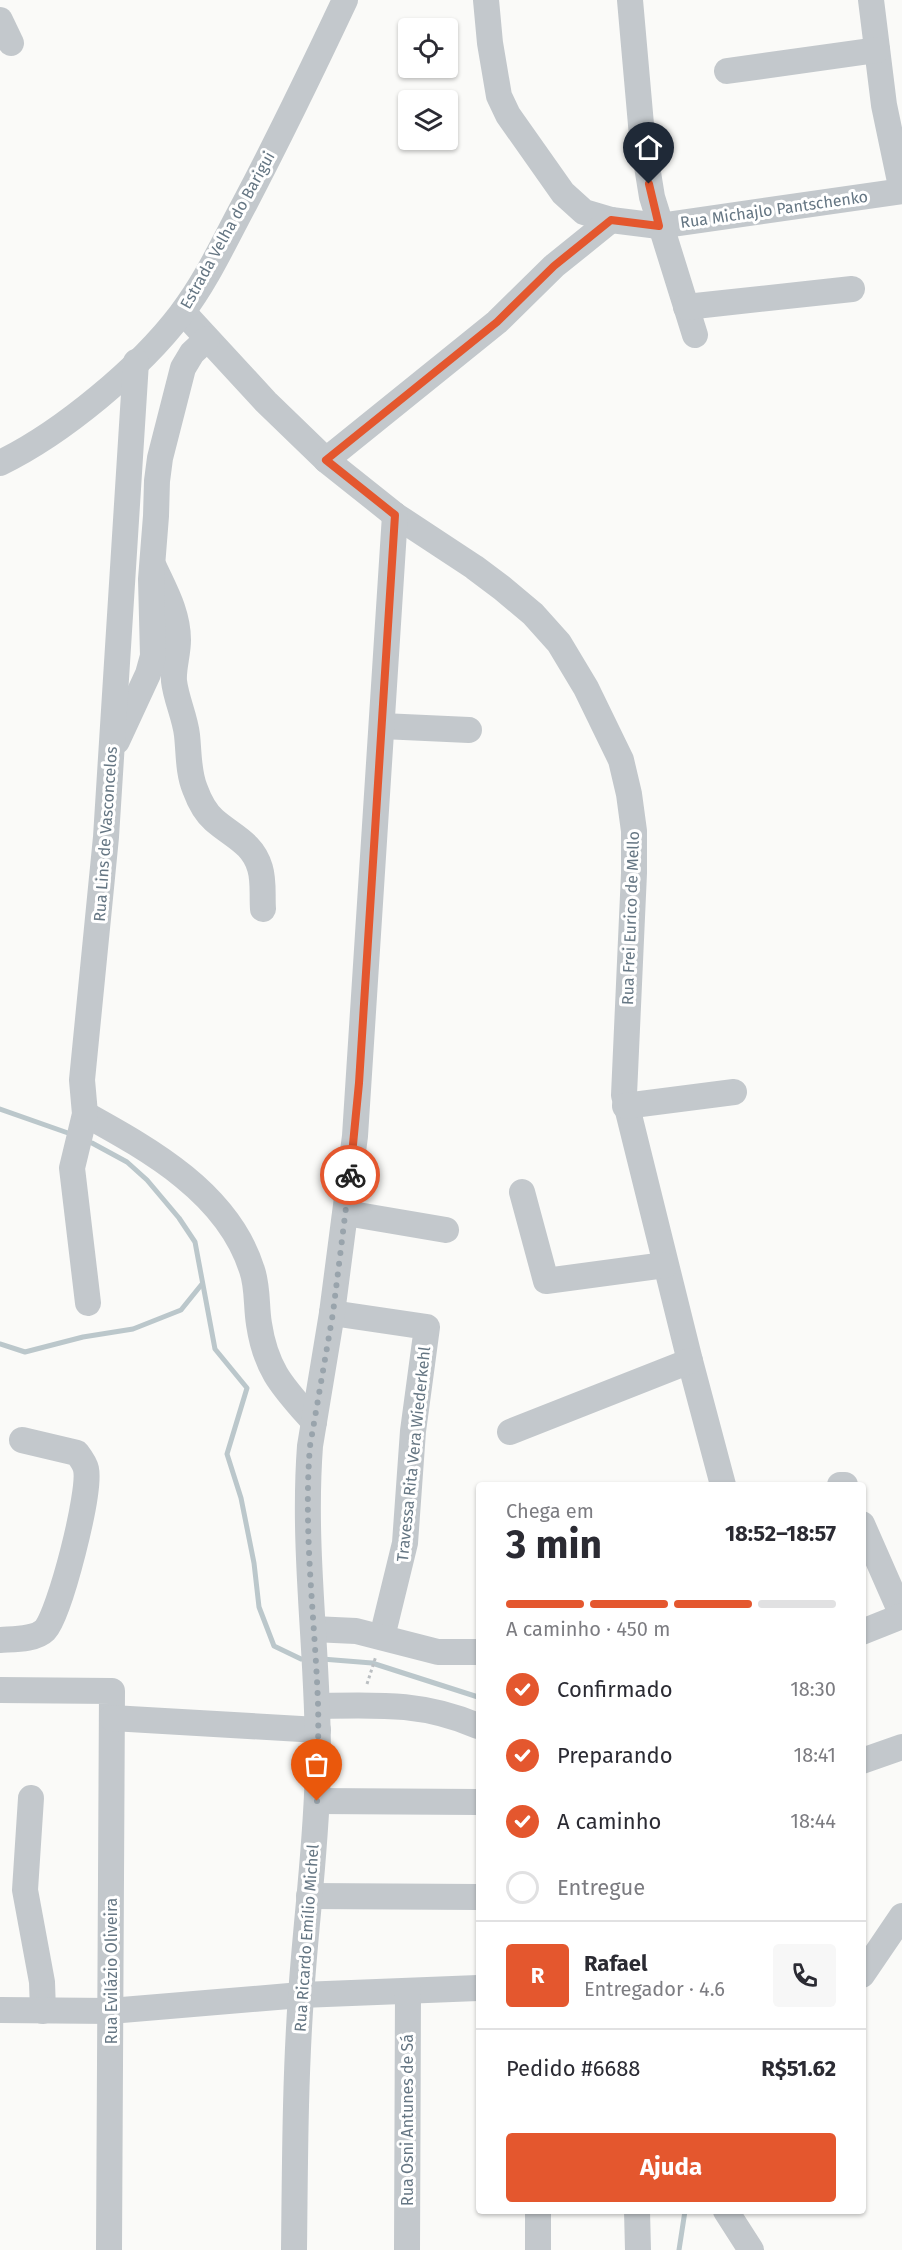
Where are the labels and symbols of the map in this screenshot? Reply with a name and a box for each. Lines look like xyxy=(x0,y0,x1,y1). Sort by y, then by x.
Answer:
pin xyxy=(623,122,674,184)
street label: Estrada Velha do Barigui xyxy=(176,148,279,312)
street label: Rua Michajlo Pantschenko xyxy=(679,187,869,232)
street label: Rua Lins de Vasconcelos xyxy=(90,746,121,922)
street label: Rua Frei Eurico de Mello xyxy=(618,831,643,1005)
courier xyxy=(320,1145,380,1205)
street label: Travessa Rita Vera Wiederkehl xyxy=(393,1345,434,1563)
pin xyxy=(291,1739,342,1801)
street label: Rua Ricardo Emílio Michel xyxy=(290,1843,323,2033)
street label: Rua Evilázio Oliveira xyxy=(102,1898,121,2044)
street label: Rua Osni Antunes de Sá xyxy=(398,2034,417,2206)

